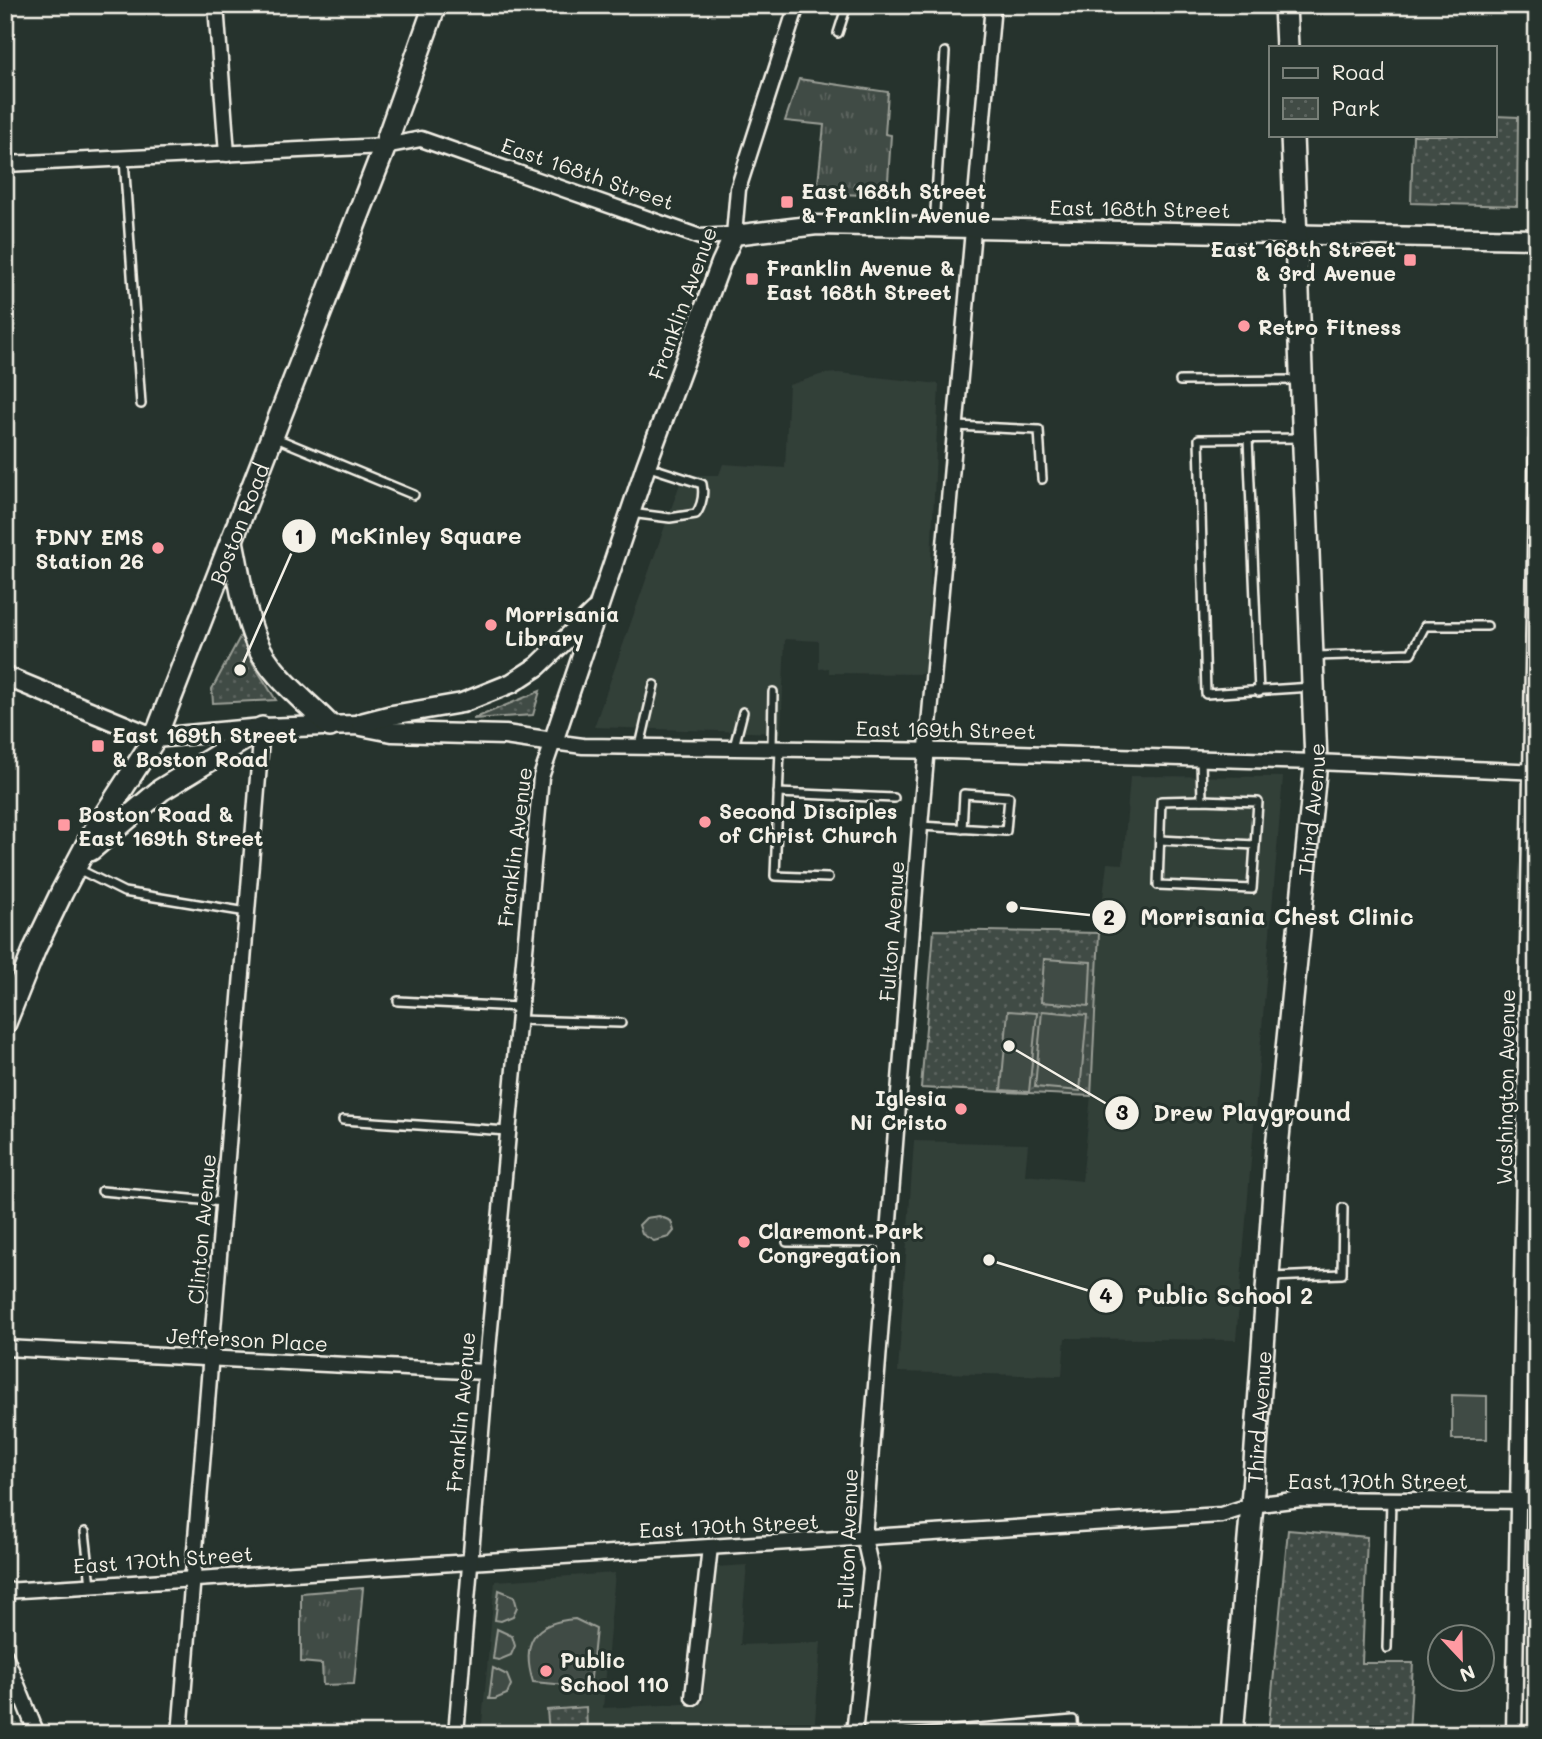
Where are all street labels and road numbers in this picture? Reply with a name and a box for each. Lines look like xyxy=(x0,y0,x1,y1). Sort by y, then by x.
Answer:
street label: East 168th Street xyxy=(498,131,678,215)
street label: East 168th Street xyxy=(1049,193,1231,223)
street label: Franklin Avenue xyxy=(642,223,722,383)
street label: Boston Road xyxy=(202,459,274,588)
street label: East 169th Street xyxy=(856,714,1036,744)
street label: Third Avenue xyxy=(1291,743,1330,877)
street label: Franklin Avenue xyxy=(491,766,537,928)
street label: Fulton Avenue xyxy=(873,860,909,1002)
street label: Washington Avenue xyxy=(1490,989,1520,1185)
street label: Clinton Avenue xyxy=(181,1153,221,1305)
street label: Jefferson Place xyxy=(165,1321,329,1357)
street label: Franklin Avenue xyxy=(440,1331,480,1493)
street label: Third Avenue xyxy=(1240,1350,1276,1485)
street label: East 170th Street xyxy=(1288,1467,1468,1494)
street label: Fulton Avenue xyxy=(831,1468,863,1610)
street label: East 170th Street xyxy=(638,1507,820,1543)
street label: East 170th Street xyxy=(72,1539,254,1579)

